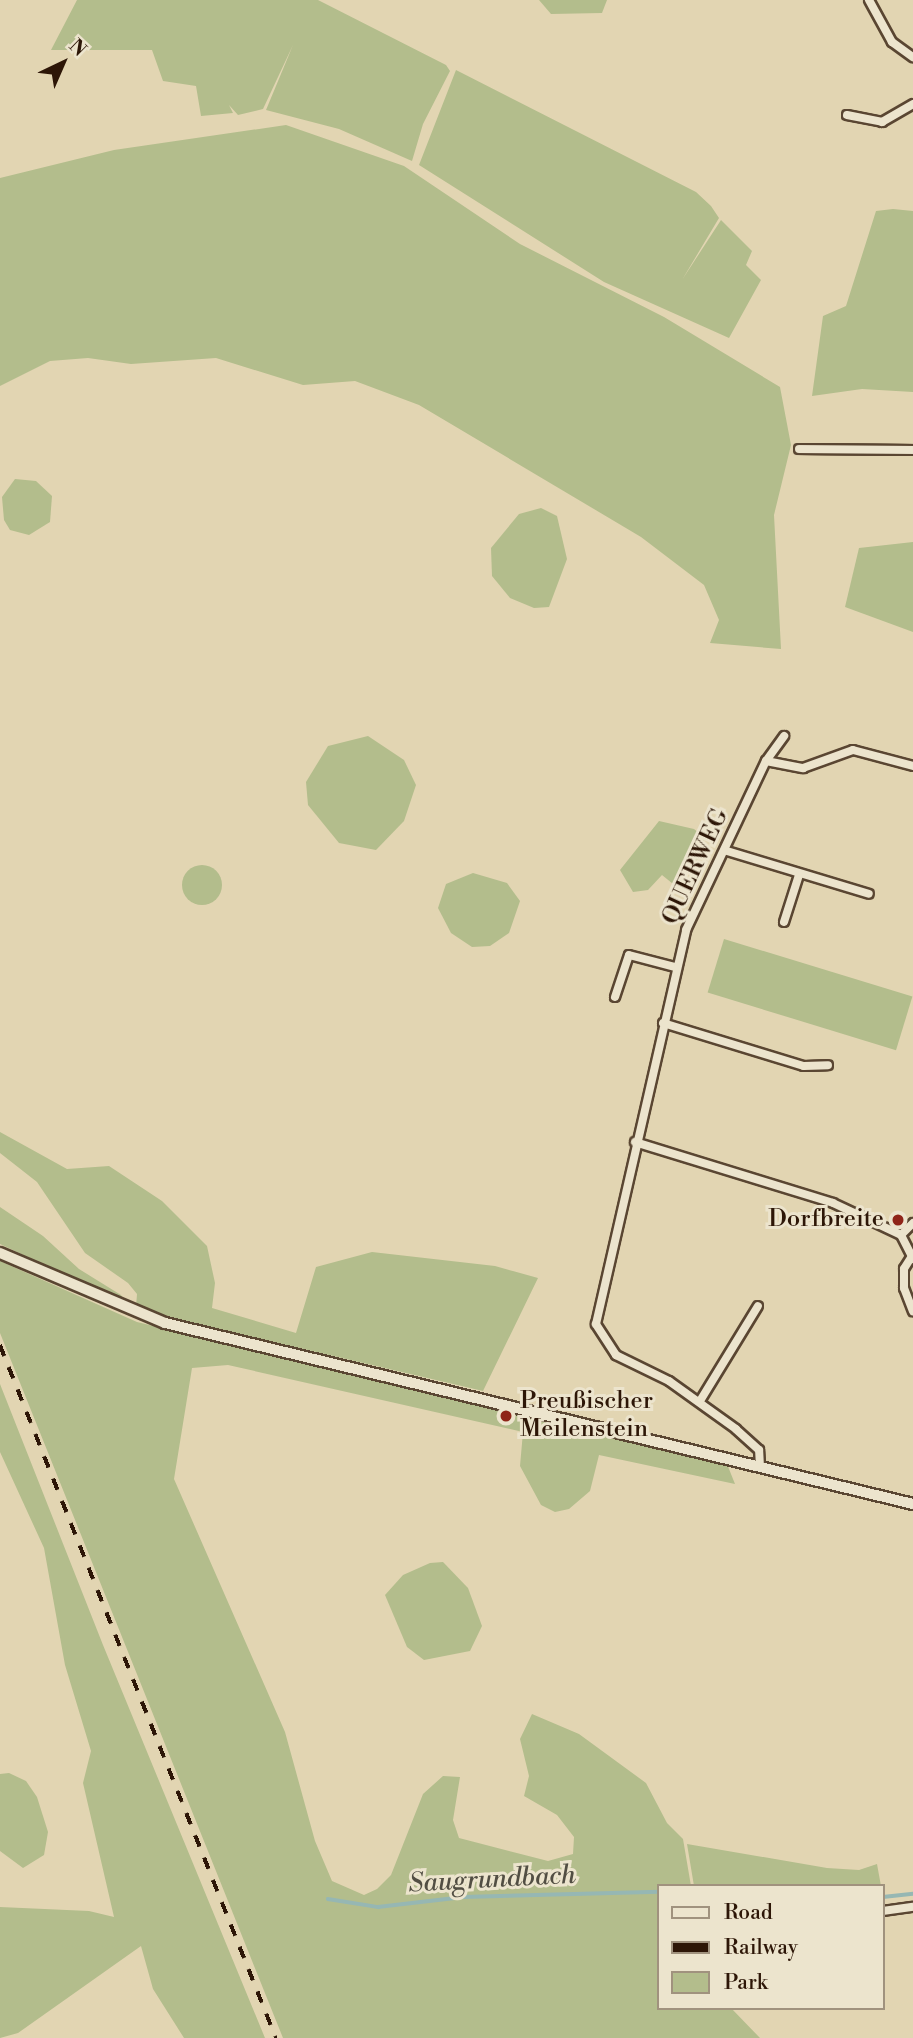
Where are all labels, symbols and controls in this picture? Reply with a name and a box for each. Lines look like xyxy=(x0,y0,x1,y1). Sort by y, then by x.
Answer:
north arrow xyxy=(28,28,98,98)
text: N xyxy=(64,34,91,62)
street label: QUERWEG xyxy=(657,805,735,929)
place label: Dorfbreite xyxy=(768,1206,884,1234)
marker: Dorfbreite xyxy=(890,1212,906,1228)
place label: Preußischer Meilenstein xyxy=(520,1388,653,1444)
marker: Preußischer Meilenstein xyxy=(498,1408,514,1424)
water label: Saugrundbach xyxy=(408,1860,576,1900)
legend xyxy=(657,1884,885,2010)
text: Road xyxy=(724,1900,773,1926)
text: Railway xyxy=(724,1935,798,1961)
text: Park xyxy=(724,1970,768,1996)

